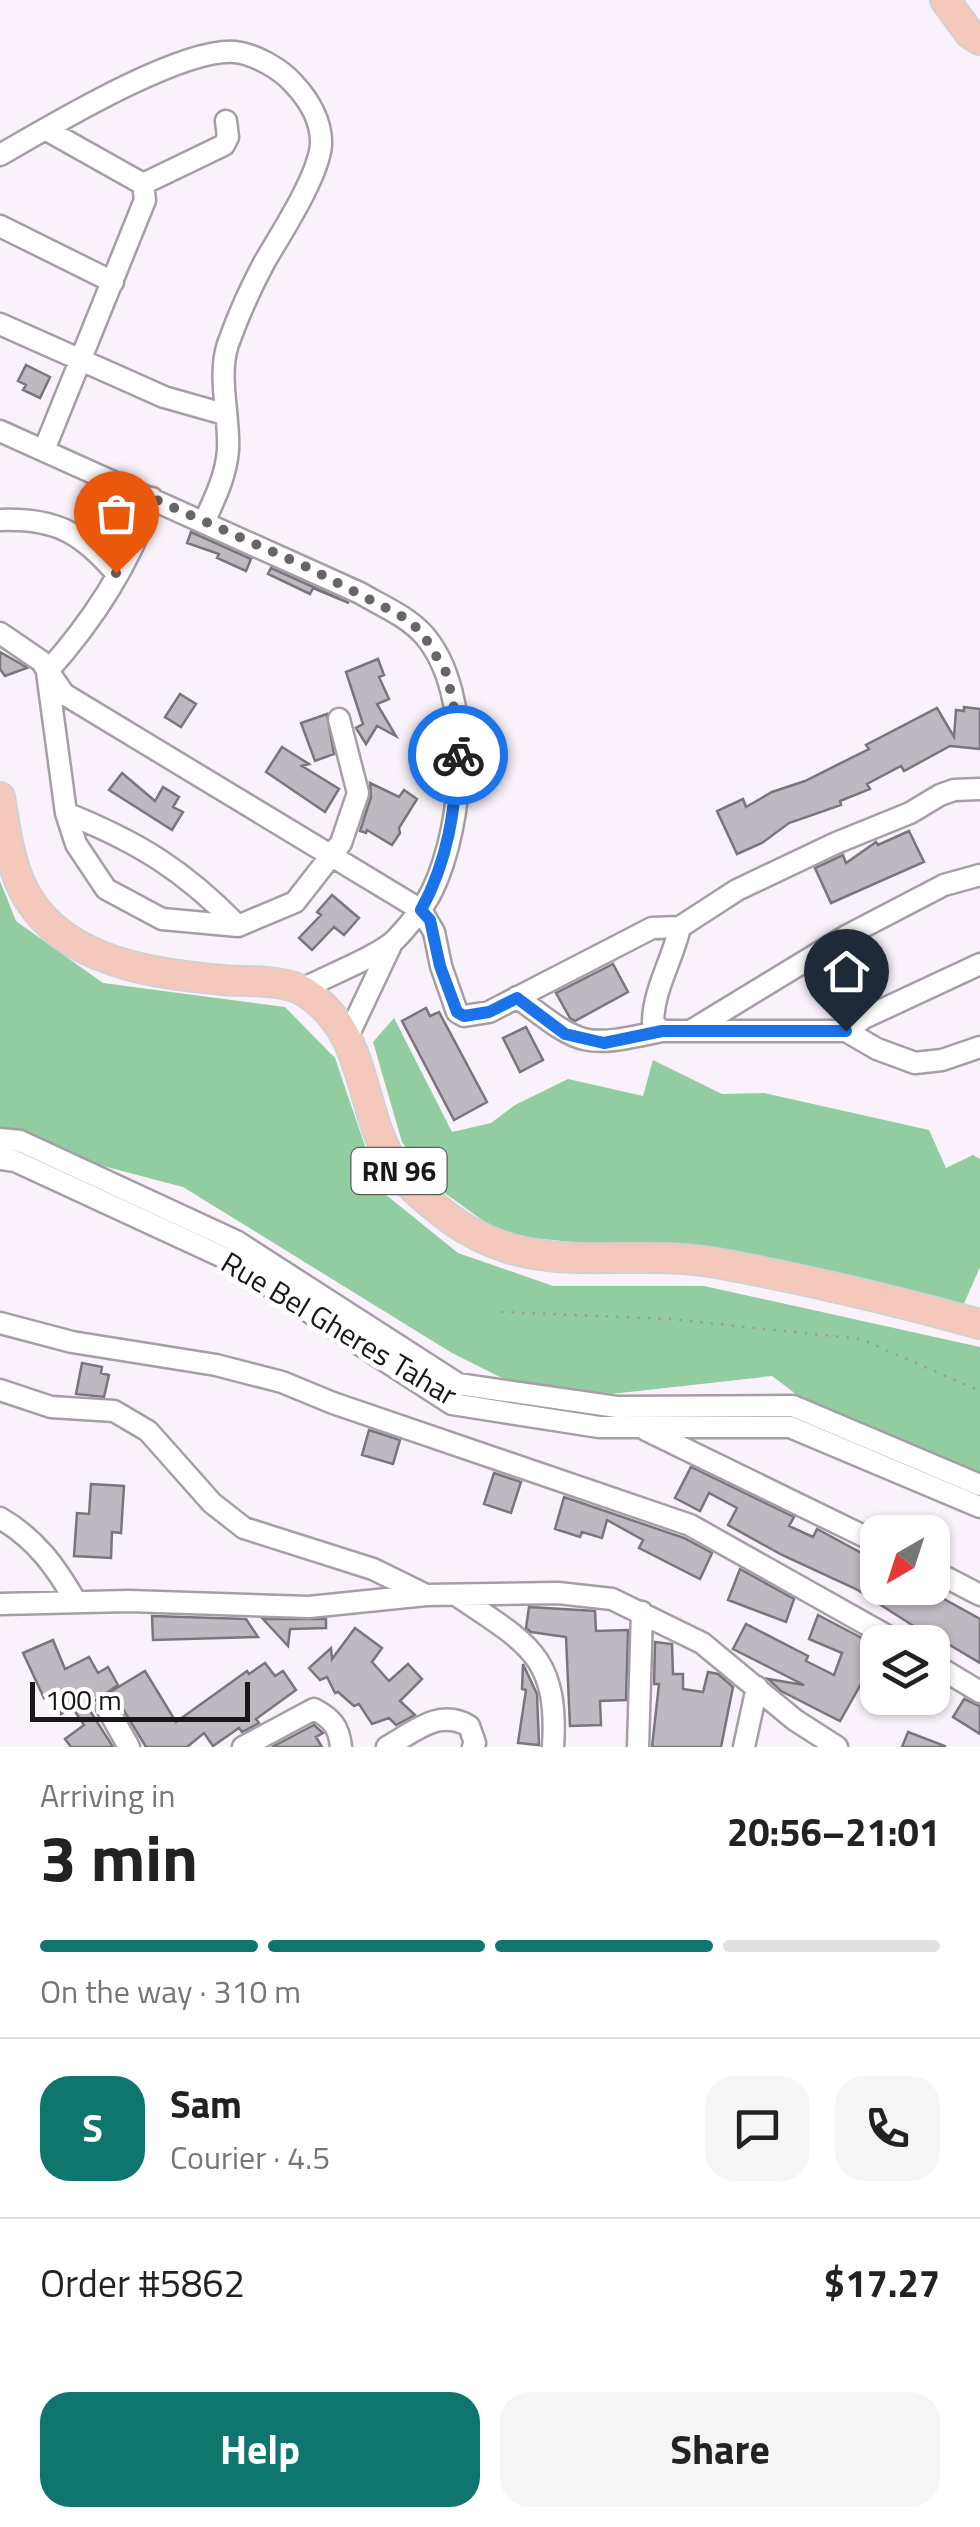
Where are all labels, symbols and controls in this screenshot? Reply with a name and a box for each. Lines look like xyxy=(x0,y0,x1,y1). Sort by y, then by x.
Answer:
pin xyxy=(74,471,159,574)
icon: bag xyxy=(89,486,144,541)
courier xyxy=(408,705,508,805)
icon: bike xyxy=(431,728,486,783)
pin xyxy=(804,929,889,1032)
icon: home xyxy=(819,944,874,999)
road number: RN 96 xyxy=(352,1148,446,1194)
street label: Rue Bel Gheres Tahar xyxy=(213,1239,466,1417)
north arrow xyxy=(860,1515,950,1605)
map controls xyxy=(860,1515,950,1715)
button: layers xyxy=(860,1625,950,1715)
scale bar xyxy=(30,1677,250,1722)
text: 100 m xyxy=(45,1678,122,1721)
text: Arriving in xyxy=(40,1771,176,1819)
text: 20:56–21:01 xyxy=(727,1803,940,1861)
text: 3 min xyxy=(40,1807,198,1906)
text: On the way · 310 m xyxy=(40,1967,301,2015)
text: Sam xyxy=(170,2075,242,2133)
button: chat xyxy=(705,2076,810,2181)
button: phone xyxy=(835,2076,940,2181)
text: S xyxy=(82,2099,103,2157)
text: Courier · 4.5 xyxy=(170,2133,330,2181)
text: Order #5862 xyxy=(40,2254,245,2312)
text: $17.27 xyxy=(824,2254,940,2312)
button: Help xyxy=(40,2392,480,2507)
button: Share xyxy=(500,2392,940,2507)

